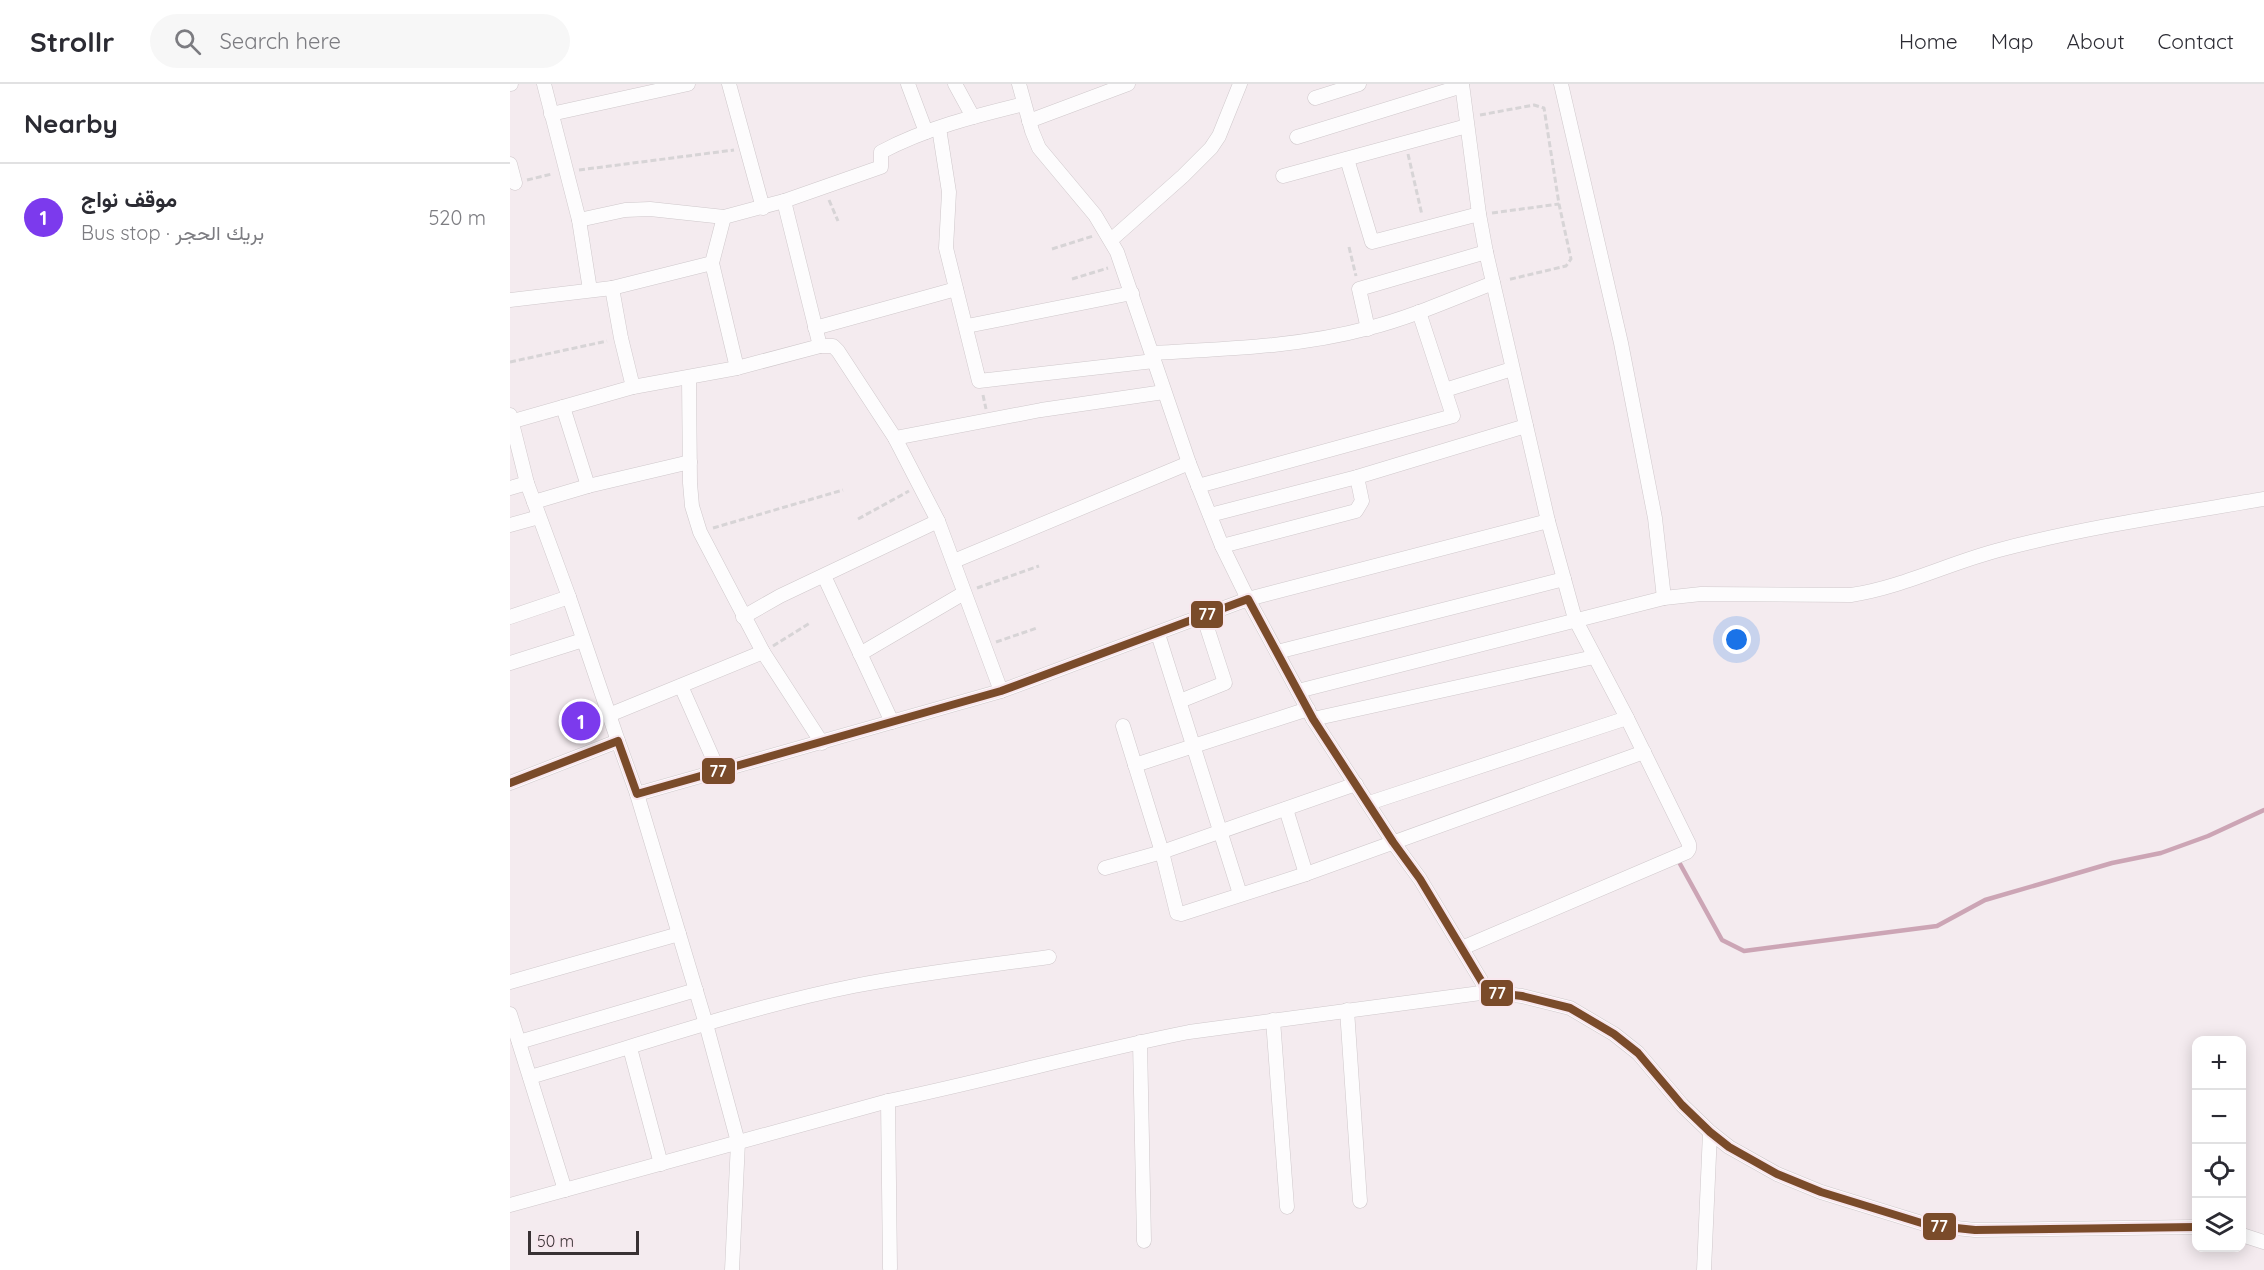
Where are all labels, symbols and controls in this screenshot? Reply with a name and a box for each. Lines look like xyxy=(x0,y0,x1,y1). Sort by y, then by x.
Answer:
search box xyxy=(150,14,570,68)
text: Strollr xyxy=(30,24,114,59)
icon: search xyxy=(171,25,204,58)
text: Search here xyxy=(219,27,341,55)
text: Home xyxy=(1899,28,1958,54)
text: Map xyxy=(1991,28,2034,54)
text: About xyxy=(2067,28,2125,54)
text: Contact xyxy=(2158,28,2234,54)
text: Nearby xyxy=(24,107,118,140)
text: موقف نواج xyxy=(81,185,177,213)
text: 1 xyxy=(40,205,47,230)
text: 520 m xyxy=(428,205,486,230)
text: Bus stop · بريك الحجر xyxy=(81,220,264,245)
line badge: 77 xyxy=(1190,600,1224,629)
text: 77 xyxy=(1198,604,1216,624)
your location xyxy=(1722,625,1751,654)
pin: 1 xyxy=(562,698,600,744)
line badge: 77 xyxy=(701,757,736,785)
text: 77 xyxy=(709,761,727,781)
line badge: 77 xyxy=(1480,979,1514,1007)
text: 77 xyxy=(1488,983,1506,1003)
map controls xyxy=(2192,1036,2246,1252)
button: + xyxy=(2192,1036,2246,1090)
button: − xyxy=(2192,1090,2246,1144)
button: locate xyxy=(2192,1144,2246,1198)
button: layers xyxy=(2192,1198,2246,1252)
line badge: 77 xyxy=(1922,1212,1957,1241)
text: 77 xyxy=(1930,1216,1948,1236)
scale bar xyxy=(528,1228,639,1256)
text: 50 m xyxy=(537,1231,574,1251)

